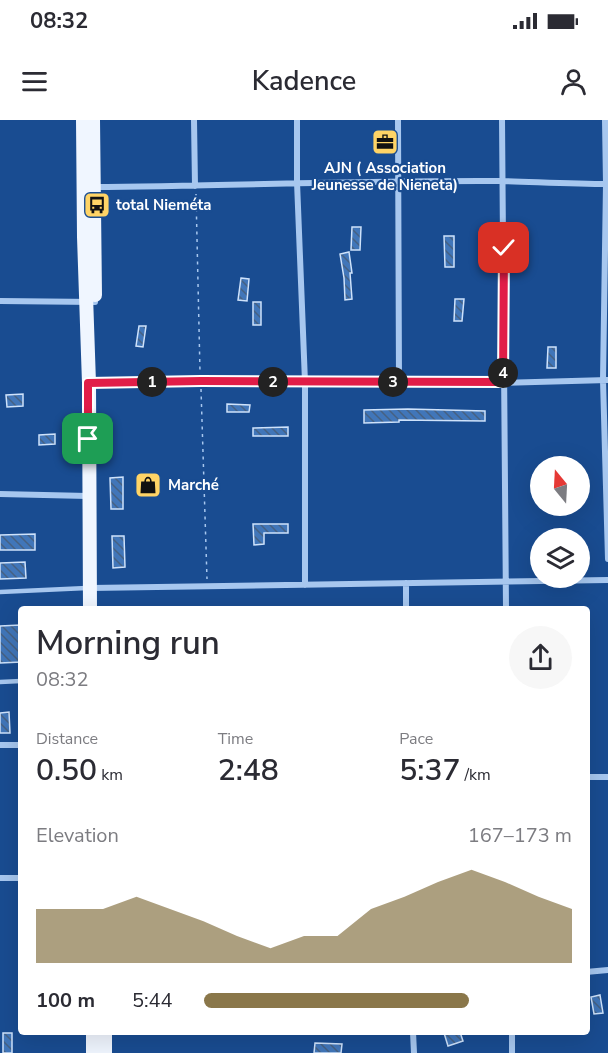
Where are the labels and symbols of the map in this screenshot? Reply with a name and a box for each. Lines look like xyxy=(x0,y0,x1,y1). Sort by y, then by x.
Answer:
office icon: AJN ( Association Jeunesse de Nieneta) xyxy=(370,127,400,157)
place label: AJN ( Association Jeunesse de Nieneta) xyxy=(311,158,458,195)
bus stop icon: total Nieméta xyxy=(82,190,112,220)
place label: total Nieméta xyxy=(116,195,211,215)
pin xyxy=(478,222,529,273)
pin: 4 xyxy=(488,358,518,388)
pin: 1 xyxy=(137,367,167,397)
pin: 2 xyxy=(258,367,288,397)
pin: 3 xyxy=(378,367,408,397)
pin xyxy=(62,413,113,464)
north arrow xyxy=(530,456,590,516)
shop icon: Marché xyxy=(133,470,163,500)
place label: Marché xyxy=(168,475,219,495)

